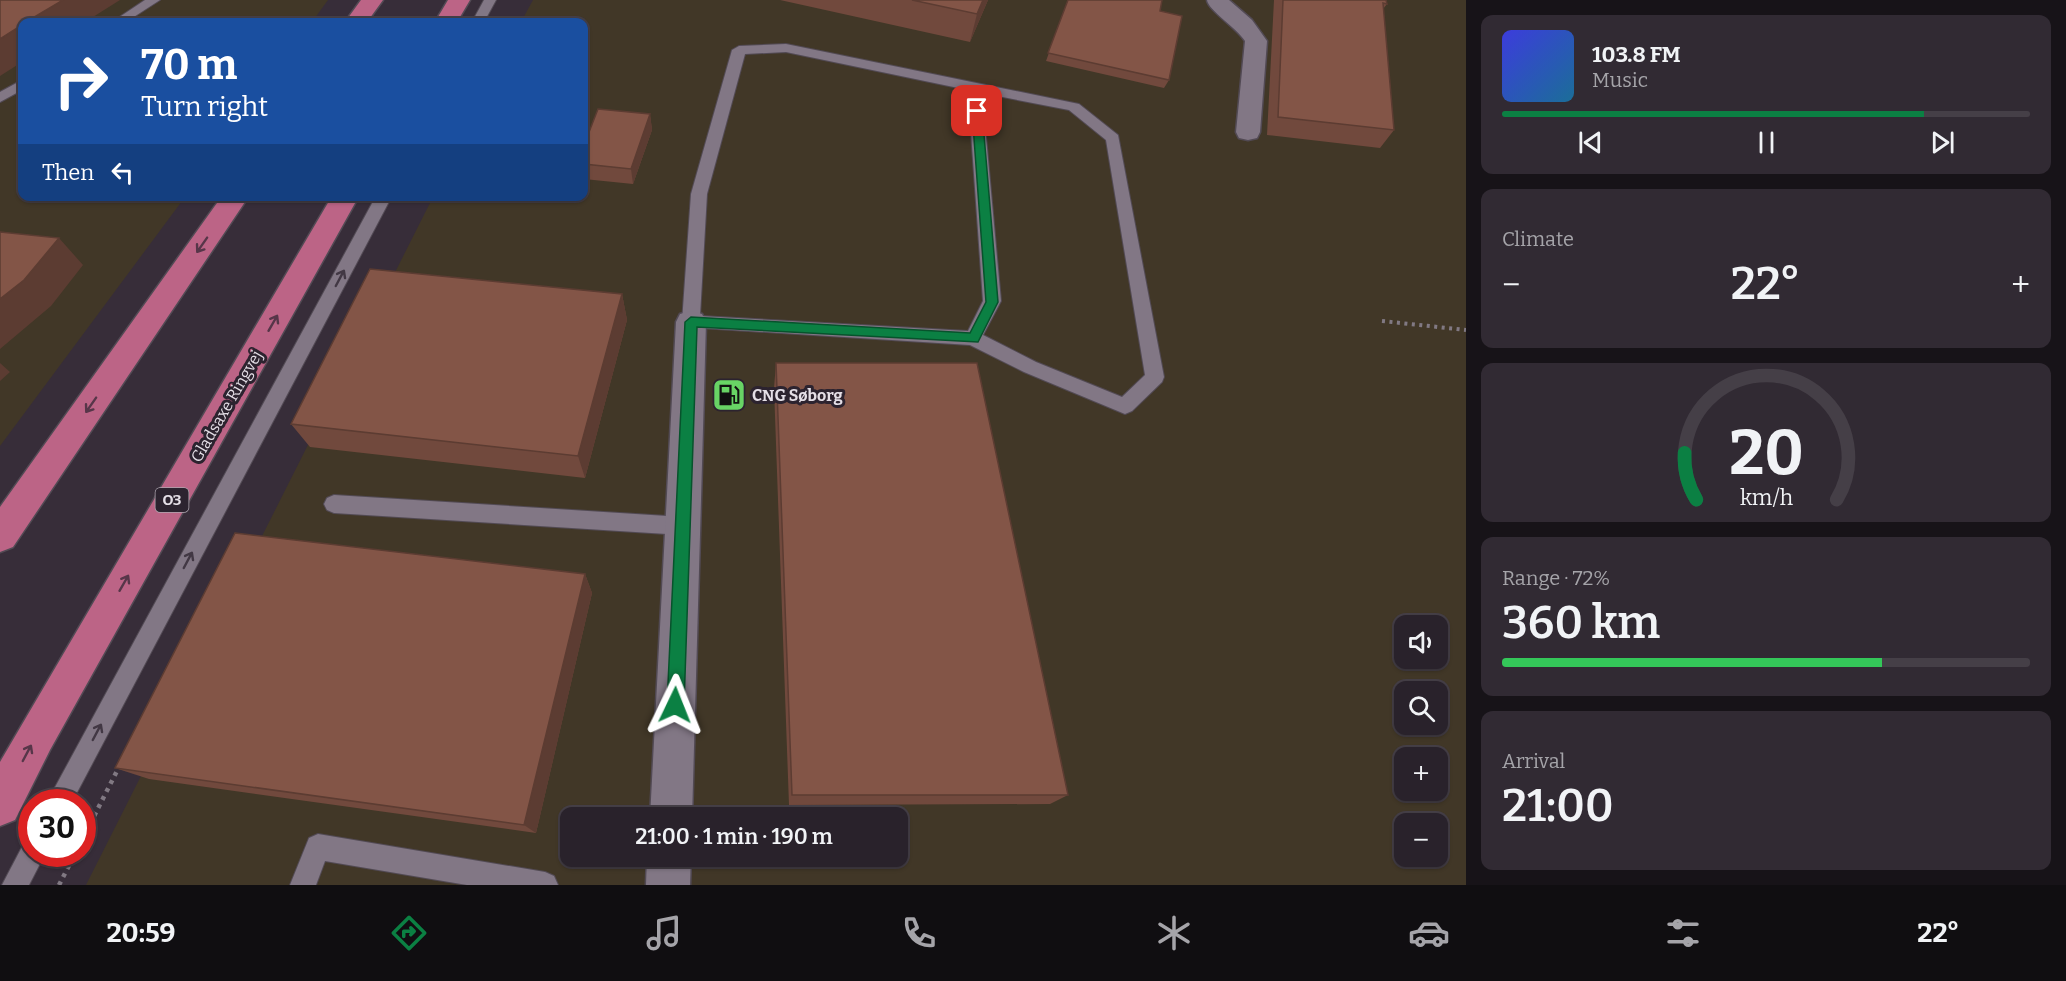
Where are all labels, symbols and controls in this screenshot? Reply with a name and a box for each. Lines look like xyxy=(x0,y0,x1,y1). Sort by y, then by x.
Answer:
text: 70 m xyxy=(141,40,237,90)
text: 103.8 FM xyxy=(1592,41,1681,68)
icon: right xyxy=(42,42,120,120)
text: Music xyxy=(1592,68,1648,92)
pin xyxy=(951,85,1002,136)
text: Turn right xyxy=(141,91,268,123)
icon: arrive xyxy=(960,94,993,127)
icon: previous xyxy=(1574,126,1607,159)
icon: pause xyxy=(1750,126,1783,159)
icon: next xyxy=(1926,126,1959,159)
icon: left xyxy=(106,156,139,189)
text: Then xyxy=(42,159,94,186)
text: Climate xyxy=(1502,227,1574,251)
one-way arrow xyxy=(196,236,208,252)
text: 22° xyxy=(1731,257,1801,311)
text: − xyxy=(1502,265,1520,305)
text: + xyxy=(2011,265,2030,305)
one-way arrow xyxy=(335,269,346,287)
one-way arrow xyxy=(268,315,279,333)
street label: Gladsaxe Ringvej xyxy=(187,347,266,465)
fuel station icon: CNG Søborg xyxy=(711,377,747,413)
place label: CNG Søborg xyxy=(752,386,843,405)
one-way arrow xyxy=(85,396,97,412)
text: 20 xyxy=(1729,416,1803,491)
text: km/h xyxy=(1739,485,1793,511)
road number: O3 xyxy=(156,488,188,512)
one-way arrow xyxy=(182,552,194,569)
text: Range · 72% xyxy=(1502,566,1610,590)
one-way arrow xyxy=(118,575,130,592)
text: 360 km xyxy=(1502,596,1660,650)
map controls xyxy=(1394,615,1448,867)
button: sound xyxy=(1394,615,1448,669)
position arrow xyxy=(643,673,707,737)
button: search xyxy=(1394,681,1448,735)
one-way arrow xyxy=(92,724,103,742)
one-way arrow xyxy=(21,745,33,762)
button: + xyxy=(1394,747,1448,801)
text: Arrival xyxy=(1502,749,1565,773)
text: 21:00 xyxy=(1502,779,1614,833)
speed limit sign: 30 xyxy=(18,789,96,867)
button: − xyxy=(1394,813,1448,867)
text: 21:00 · 1 min · 190 m xyxy=(635,823,833,850)
icon: directions xyxy=(388,912,430,954)
icon: music xyxy=(643,912,685,954)
icon: phone xyxy=(898,912,940,954)
icon: climate xyxy=(1153,912,1195,954)
icon: car xyxy=(1408,912,1450,954)
icon: filters xyxy=(1662,912,1704,954)
text: 20:59 xyxy=(106,917,176,949)
text: 22° xyxy=(1917,917,1960,949)

